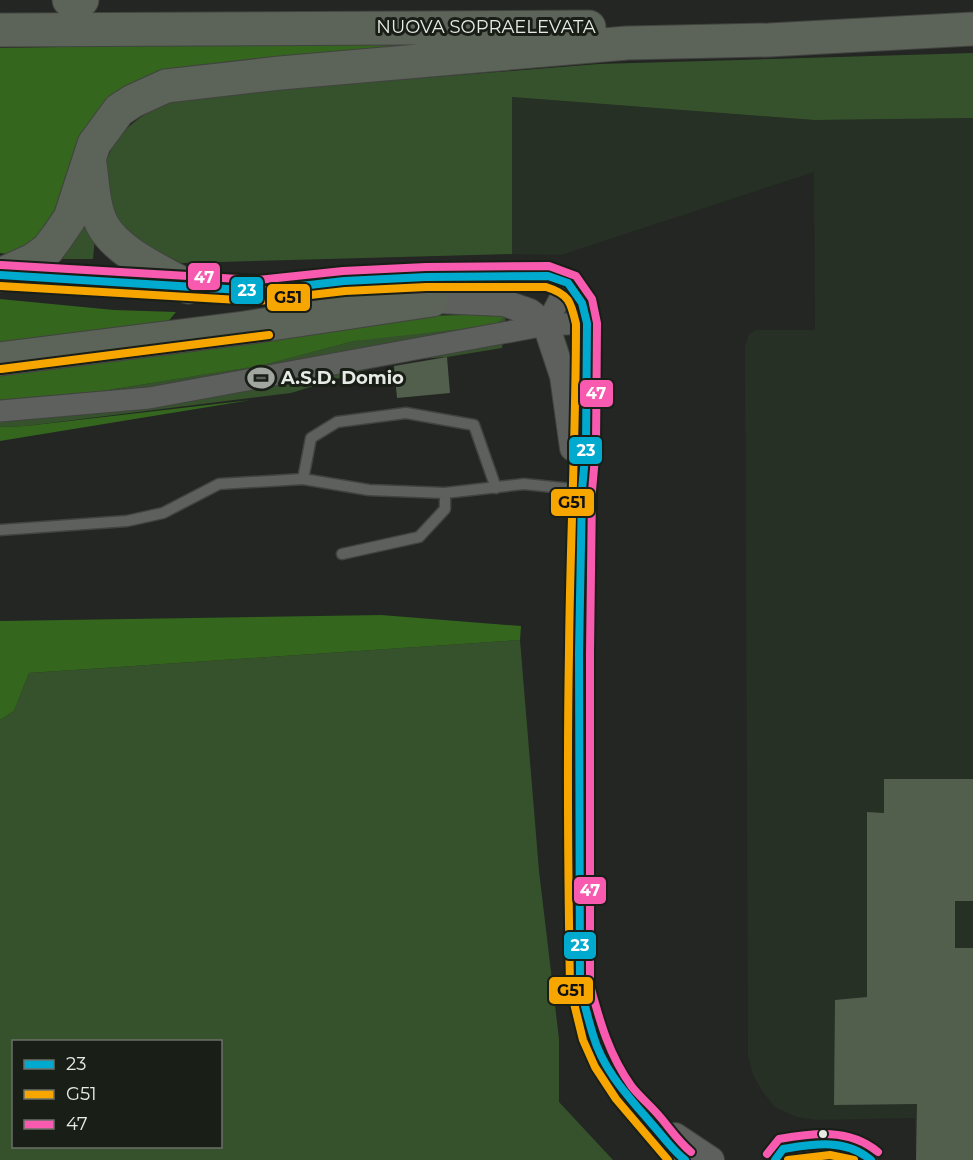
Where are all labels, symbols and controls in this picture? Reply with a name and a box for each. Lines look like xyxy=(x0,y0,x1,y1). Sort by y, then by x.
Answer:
street label: NUOVA SOPRAELEVATA xyxy=(376,16,596,38)
line badge: 47 xyxy=(187,262,221,291)
text: 47 xyxy=(194,268,214,287)
line badge: 23 xyxy=(230,276,264,305)
text: 23 xyxy=(238,281,256,300)
line badge: G51 xyxy=(266,283,311,312)
text: G51 xyxy=(274,288,302,307)
sports icon: A.S.D. Domio xyxy=(246,363,276,393)
place label: A.S.D. Domio xyxy=(280,367,404,389)
line badge: 47 xyxy=(579,379,614,408)
text: 47 xyxy=(586,384,606,403)
line badge: 23 xyxy=(568,436,603,465)
text: 23 xyxy=(577,441,595,460)
line badge: G51 xyxy=(550,488,595,517)
text: G51 xyxy=(558,493,586,512)
line badge: 47 xyxy=(573,876,607,905)
text: 47 xyxy=(580,881,600,900)
line badge: 23 xyxy=(563,931,597,960)
text: 23 xyxy=(571,936,589,955)
line badge: G51 xyxy=(548,976,594,1005)
text: G51 xyxy=(557,981,585,1000)
legend xyxy=(12,1040,222,1148)
text: 23 xyxy=(66,1053,86,1075)
text: G51 xyxy=(66,1083,97,1105)
text: 47 xyxy=(66,1113,88,1135)
unlabelled marker xyxy=(817,1128,829,1140)

